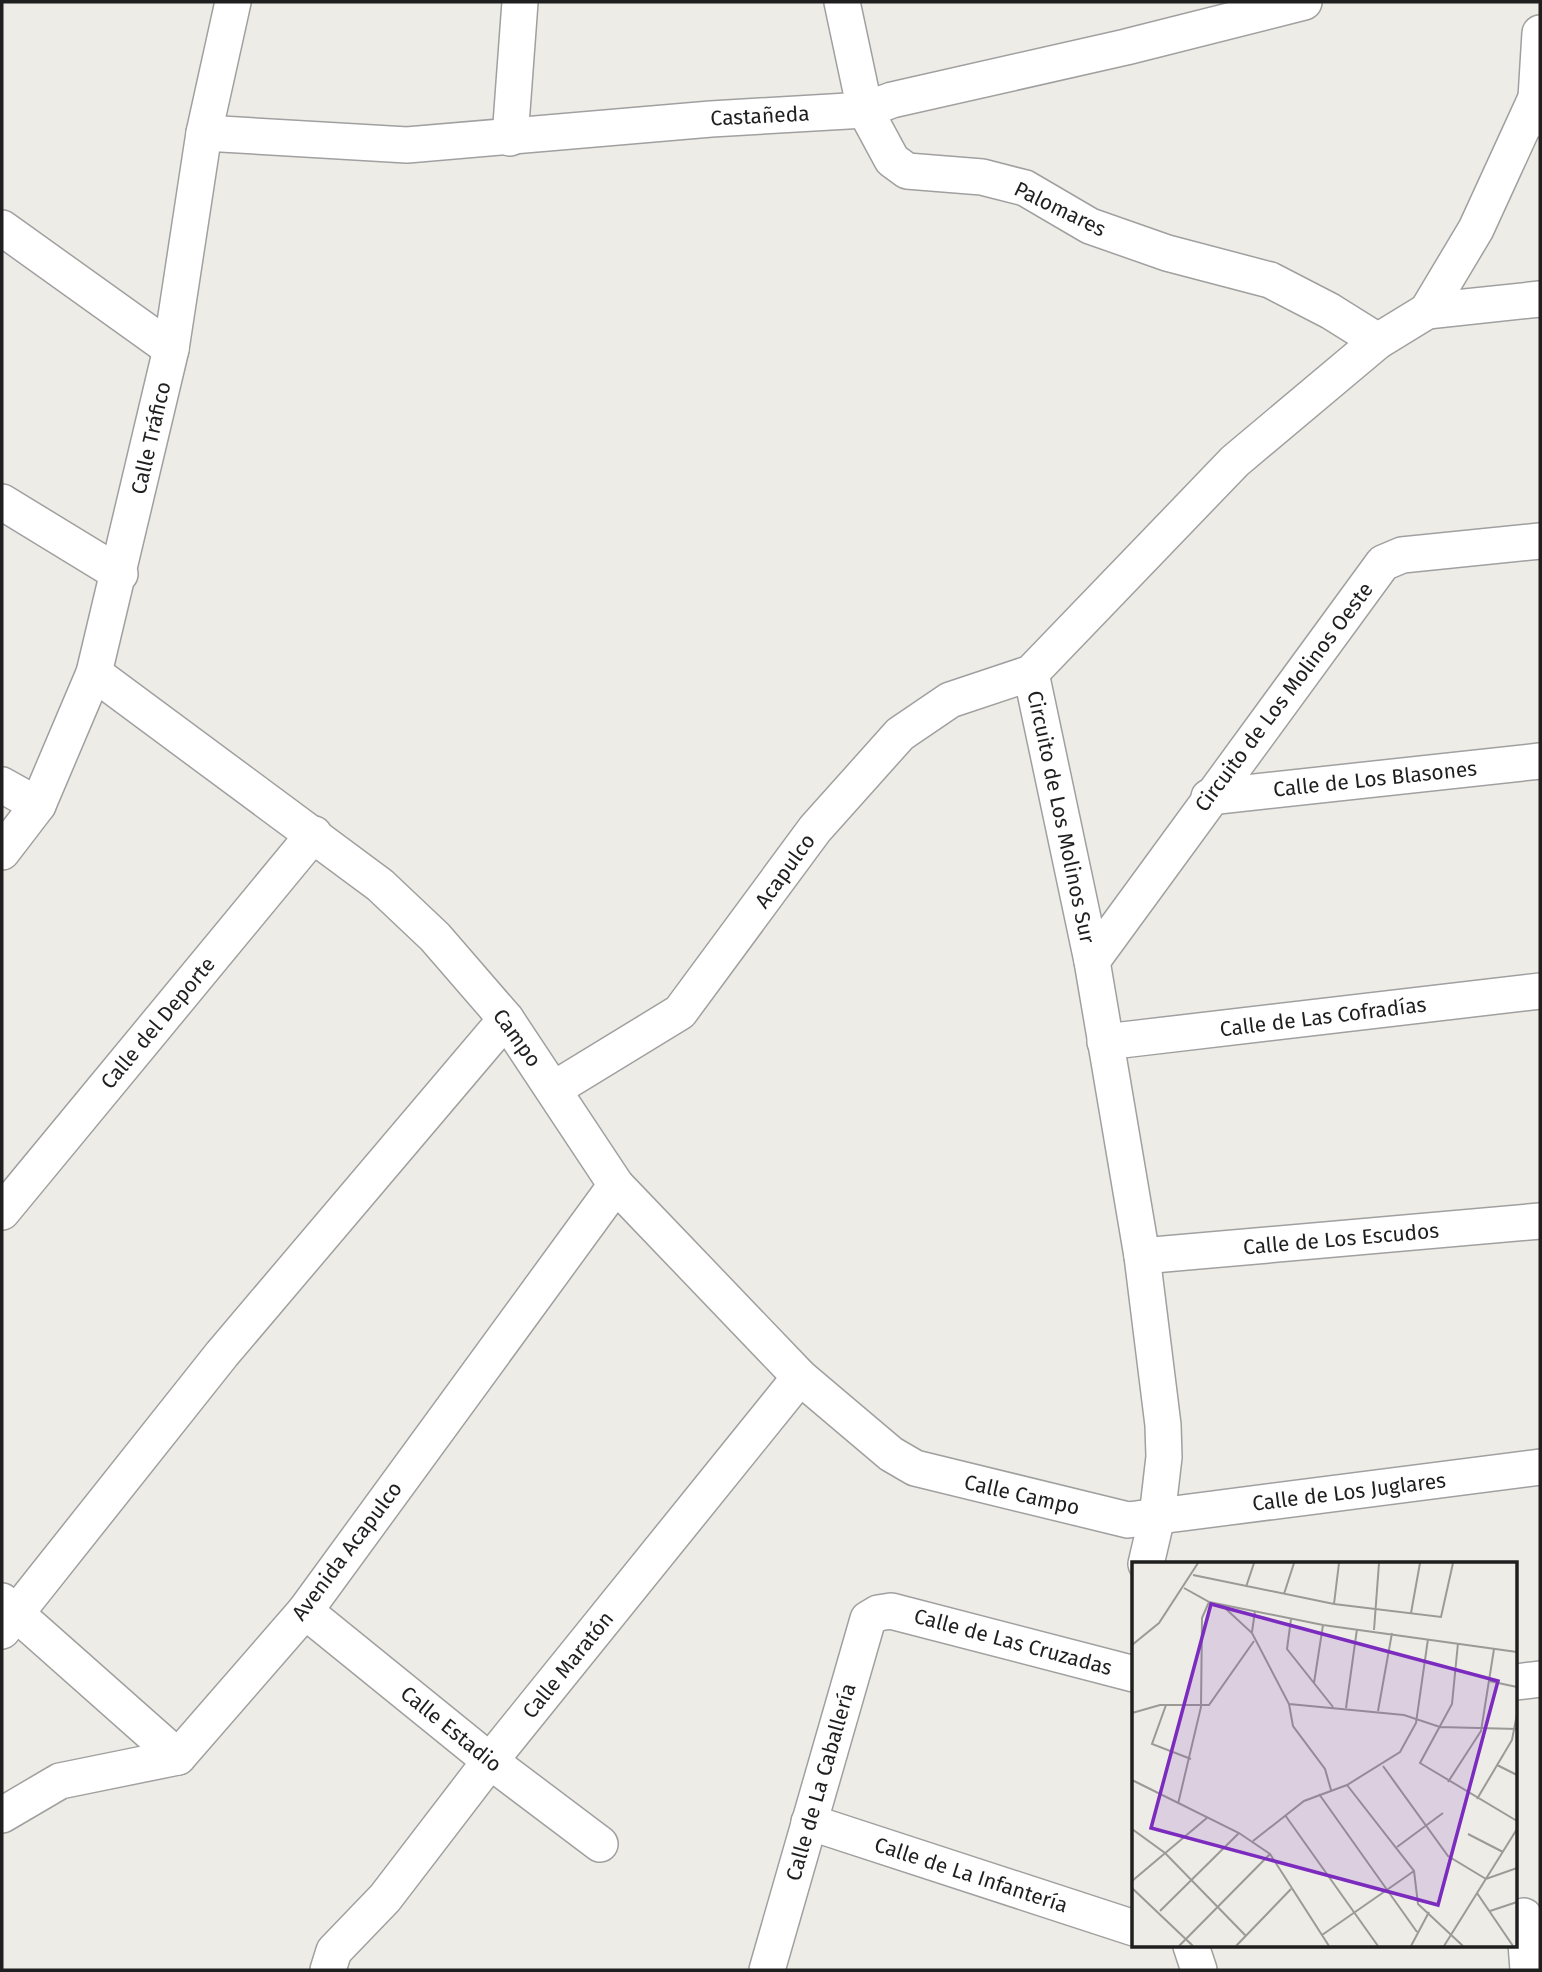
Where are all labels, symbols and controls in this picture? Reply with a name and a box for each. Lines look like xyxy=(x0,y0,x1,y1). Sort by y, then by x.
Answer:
street label: Castañeda xyxy=(710,100,810,132)
street label: Palomares xyxy=(1010,176,1110,242)
street label: Calle Tráfico xyxy=(125,379,177,497)
street label: Circuito de Los Molinos Oeste xyxy=(1189,577,1379,817)
street label: Circuito de Los Molinos Sur xyxy=(1021,688,1101,946)
street label: Calle de Los Blasones xyxy=(1272,755,1478,803)
street label: Acapulco xyxy=(749,829,821,913)
street label: Calle del Deporte xyxy=(95,952,221,1094)
street label: Calle de Las Cofradías xyxy=(1218,991,1428,1043)
street label: Campo xyxy=(487,1004,547,1072)
street label: Calle de Los Escudos xyxy=(1242,1217,1440,1261)
street label: Calle de Los Juglares xyxy=(1251,1467,1447,1517)
street label: Calle Campo xyxy=(962,1469,1082,1521)
street label: Avenida Acapulco xyxy=(286,1476,408,1626)
inset map xyxy=(1132,1562,1518,1948)
street label: Calle de Las Cruzadas xyxy=(911,1603,1115,1681)
street label: Calle Maratón xyxy=(517,1606,619,1724)
street label: Calle Estadio xyxy=(395,1680,507,1778)
street label: Calle de La Caballería xyxy=(780,1680,862,1884)
street label: Calle de La Infantería xyxy=(871,1831,1071,1919)

